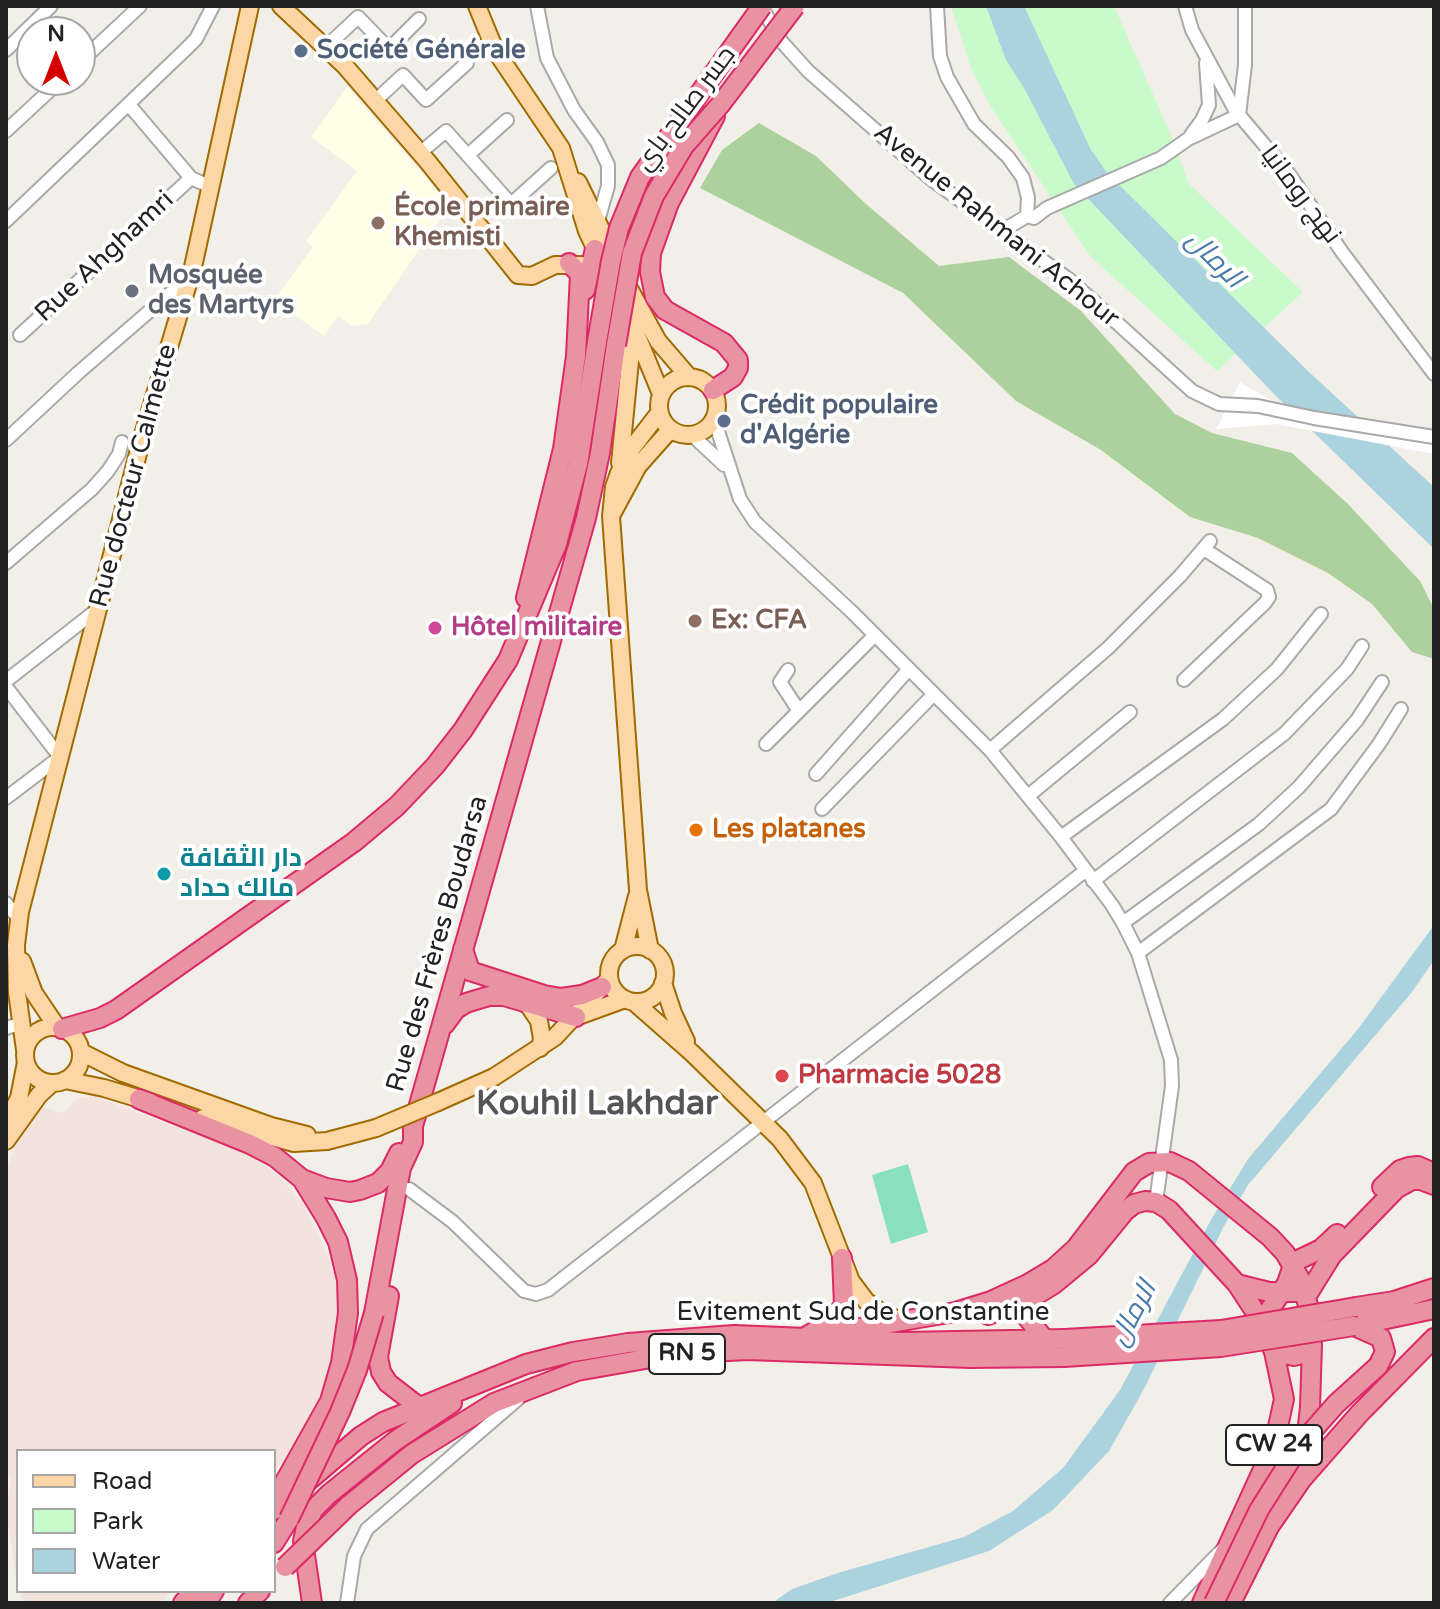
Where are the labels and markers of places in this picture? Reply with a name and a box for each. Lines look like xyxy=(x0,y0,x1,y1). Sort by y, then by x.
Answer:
place label: Société Générale xyxy=(317,35,526,67)
marker: Société Générale xyxy=(292,42,310,60)
place label: École primaire Khemisti xyxy=(394,192,570,254)
marker: École primaire Khemisti xyxy=(369,214,387,232)
place label: Mosquée des Martyrs xyxy=(148,260,294,322)
marker: Mosquée des Martyrs xyxy=(123,282,141,300)
place label: Crédit populaire d'Algérie xyxy=(740,390,938,452)
marker: Crédit populaire d'Algérie xyxy=(715,412,733,430)
place label: Ex: CFA xyxy=(711,605,807,637)
place label: Hôtel militaire xyxy=(451,612,622,644)
marker: Ex: CFA xyxy=(686,612,704,630)
marker: Hôtel militaire xyxy=(426,619,444,637)
place label: Les platanes xyxy=(712,814,866,846)
marker: Les platanes xyxy=(687,821,705,839)
place label: دار الثقافة مالك حداد xyxy=(180,843,302,904)
marker: دار الثقافة مالك حداد xyxy=(155,865,173,883)
place label: Pharmacie 5028 xyxy=(798,1060,1001,1092)
marker: Pharmacie 5028 xyxy=(773,1067,791,1085)

